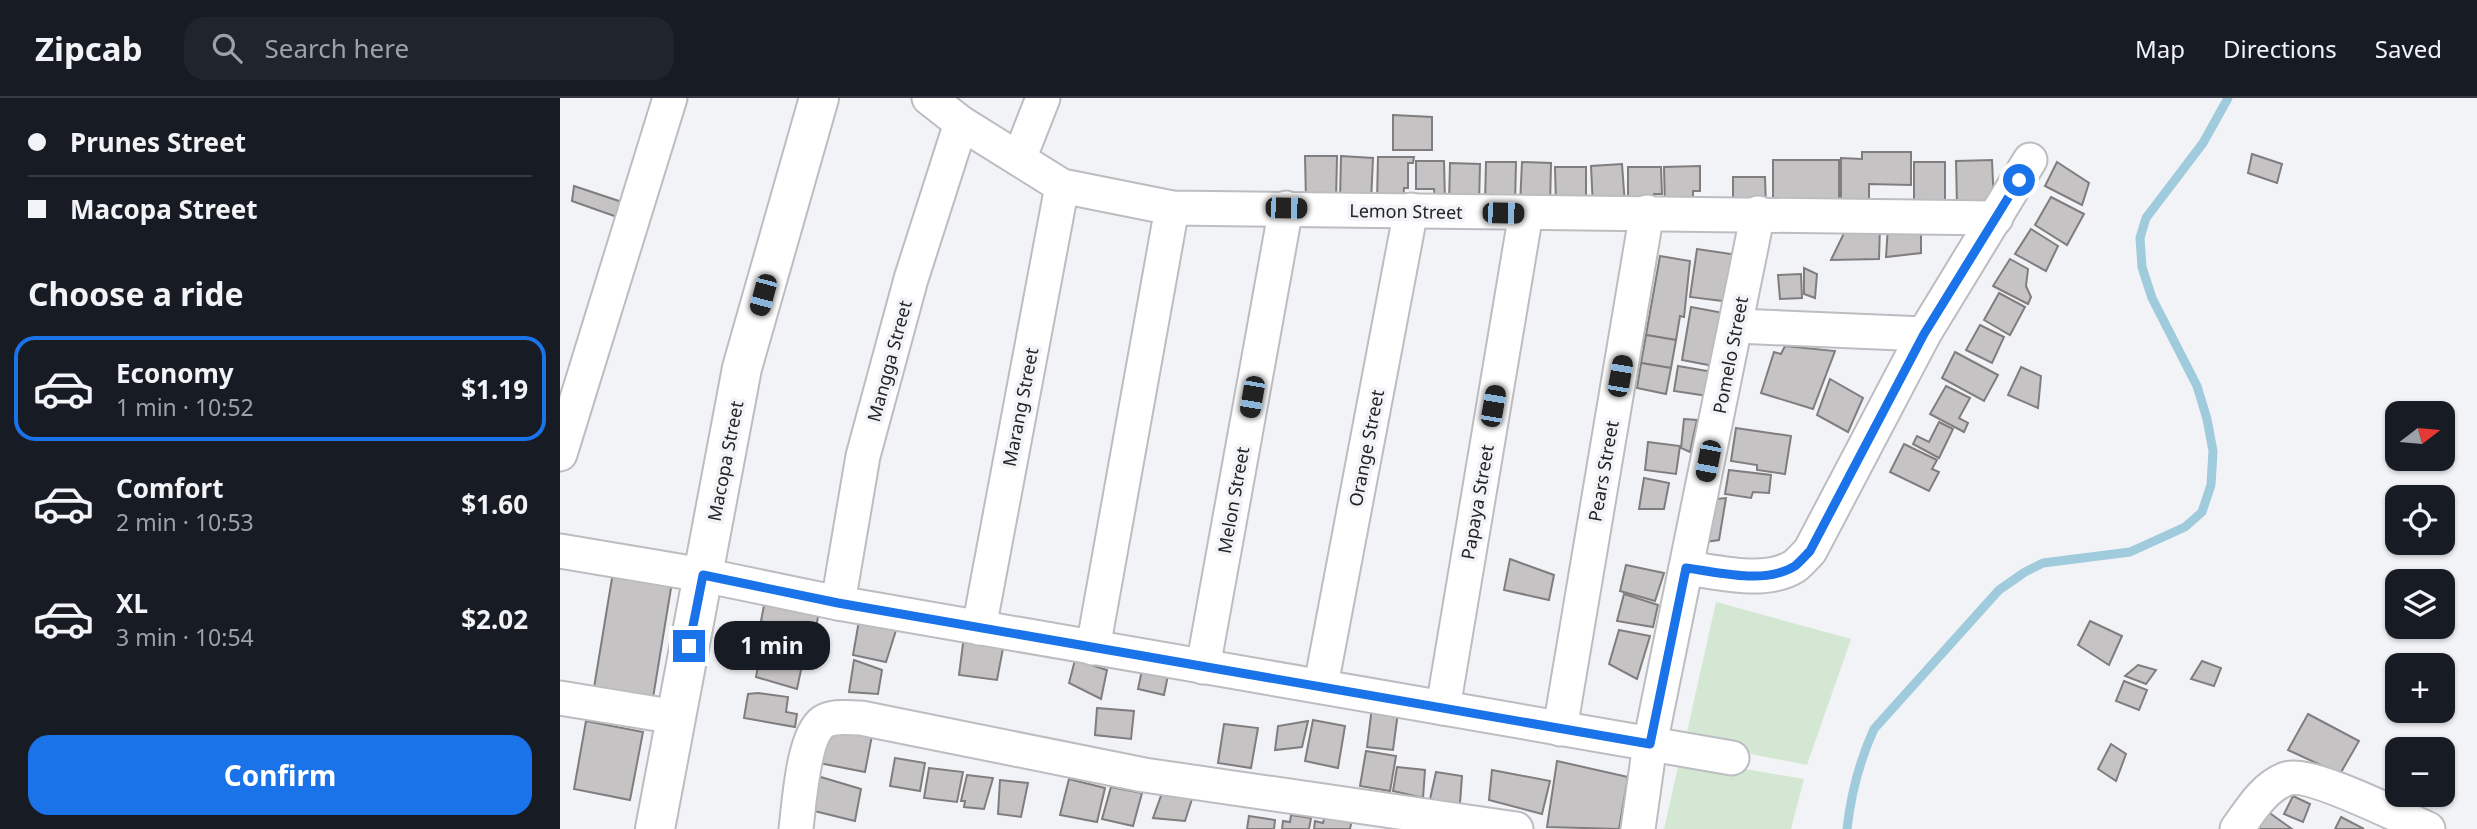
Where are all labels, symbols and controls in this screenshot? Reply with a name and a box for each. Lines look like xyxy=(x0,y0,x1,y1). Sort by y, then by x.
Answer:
search box xyxy=(184,17,674,80)
text: Zipcab xyxy=(35,26,142,71)
icon: search xyxy=(208,29,246,67)
text: Search here xyxy=(264,30,409,66)
text: Map xyxy=(2135,32,2185,65)
text: Directions xyxy=(2223,32,2337,65)
text: Saved xyxy=(2375,32,2442,65)
text: Prunes Street xyxy=(70,124,246,160)
route start xyxy=(2003,164,2035,196)
text: Macopa Street xyxy=(70,191,258,227)
car xyxy=(1265,197,1308,219)
street label: Lemon Street xyxy=(1349,198,1463,224)
car xyxy=(1482,202,1525,224)
text: Choose a ride xyxy=(28,272,244,315)
car xyxy=(748,272,779,318)
street label: Pomelo Street xyxy=(1707,294,1753,416)
street label: Mangga Street xyxy=(861,297,917,424)
street label: Marang Street xyxy=(997,345,1043,469)
car xyxy=(1607,353,1634,399)
text: Economy xyxy=(116,355,234,391)
icon: car xyxy=(32,357,95,420)
text: $1.19 xyxy=(461,371,528,407)
car xyxy=(1239,374,1266,420)
car xyxy=(1480,383,1507,429)
street label: Orange Street xyxy=(1343,387,1389,508)
text: 1 min · 10:52 xyxy=(116,391,254,423)
street label: Macopa Street xyxy=(702,398,749,523)
north arrow xyxy=(2385,401,2455,471)
map controls xyxy=(2385,401,2455,807)
street label: Pears Street xyxy=(1582,418,1624,523)
car xyxy=(1694,438,1723,484)
street label: Papaya Street xyxy=(1455,442,1499,561)
street label: Melon Street xyxy=(1212,444,1254,555)
text: Comfort xyxy=(116,470,224,506)
icon: car xyxy=(32,472,95,535)
button: locate xyxy=(2385,485,2455,555)
text: $1.60 xyxy=(461,486,528,522)
text: 2 min · 10:53 xyxy=(116,506,254,538)
button: layers xyxy=(2385,569,2455,639)
text: XL xyxy=(116,585,148,621)
icon: car xyxy=(32,587,95,650)
text: $2.02 xyxy=(461,601,528,637)
text: 3 min · 10:54 xyxy=(116,621,254,653)
callout: 1 min xyxy=(714,622,829,670)
text: 1 min xyxy=(740,629,804,661)
route end xyxy=(673,630,705,662)
button: + xyxy=(2385,653,2455,723)
button: Confirm xyxy=(28,735,532,815)
button: − xyxy=(2385,737,2455,807)

